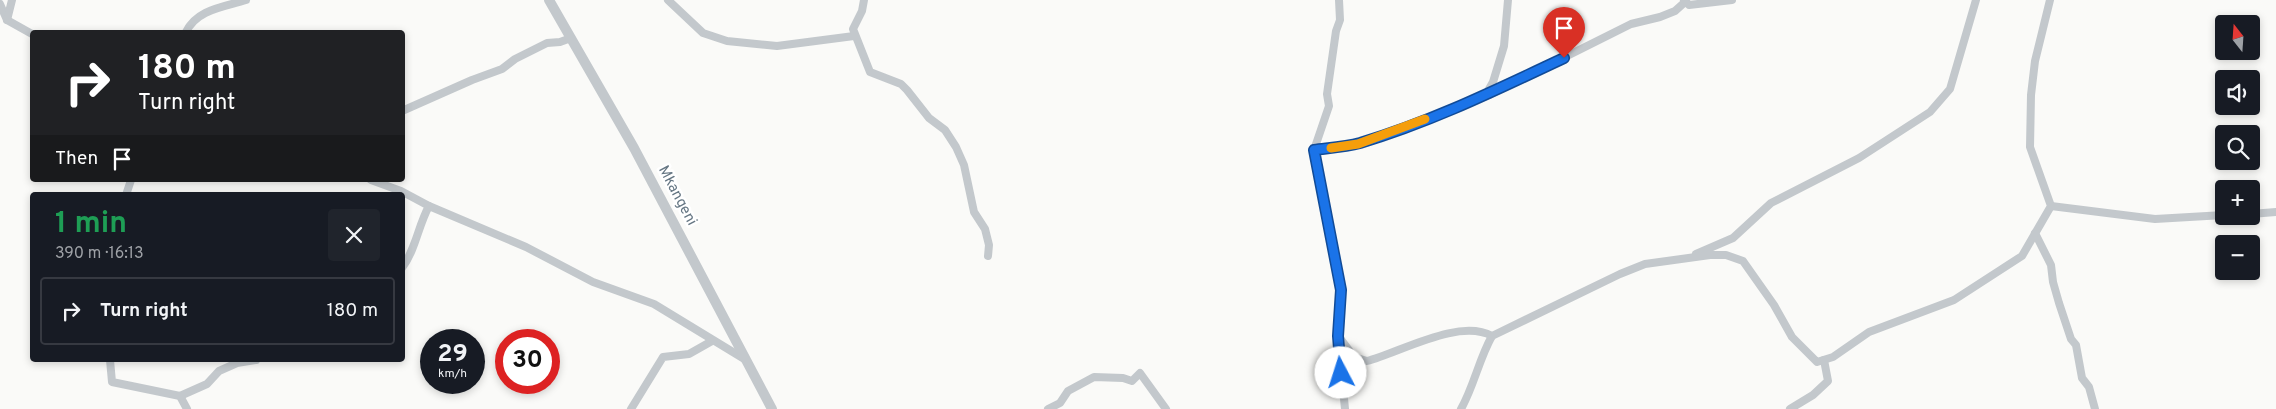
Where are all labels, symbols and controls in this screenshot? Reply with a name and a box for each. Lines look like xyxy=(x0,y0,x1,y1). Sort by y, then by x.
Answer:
pin xyxy=(1543,7,1585,58)
icon: arrive xyxy=(1550,14,1578,42)
north arrow xyxy=(2215,15,2260,60)
map controls xyxy=(2215,15,2260,280)
text: 180 m xyxy=(138,47,236,91)
icon: right xyxy=(55,50,120,115)
button: sound xyxy=(2215,70,2260,115)
text: Turn right xyxy=(138,90,235,117)
button: search xyxy=(2215,125,2260,170)
icon: arrive xyxy=(108,145,136,173)
text: Then xyxy=(55,147,98,171)
street label: Mkangeni xyxy=(653,163,701,229)
button: + xyxy=(2215,180,2260,225)
text: 1 min xyxy=(55,206,127,243)
button: close xyxy=(328,209,380,261)
button: − xyxy=(2215,235,2260,280)
text: 390 m · 16:13 xyxy=(55,244,144,264)
icon: right xyxy=(57,297,85,325)
text: Turn right xyxy=(100,299,188,323)
text: 180 m xyxy=(327,299,378,323)
speed limit sign: 30 xyxy=(495,329,560,394)
text: 29 xyxy=(437,339,468,371)
position arrow xyxy=(1314,346,1366,398)
text: km/h xyxy=(438,366,467,382)

